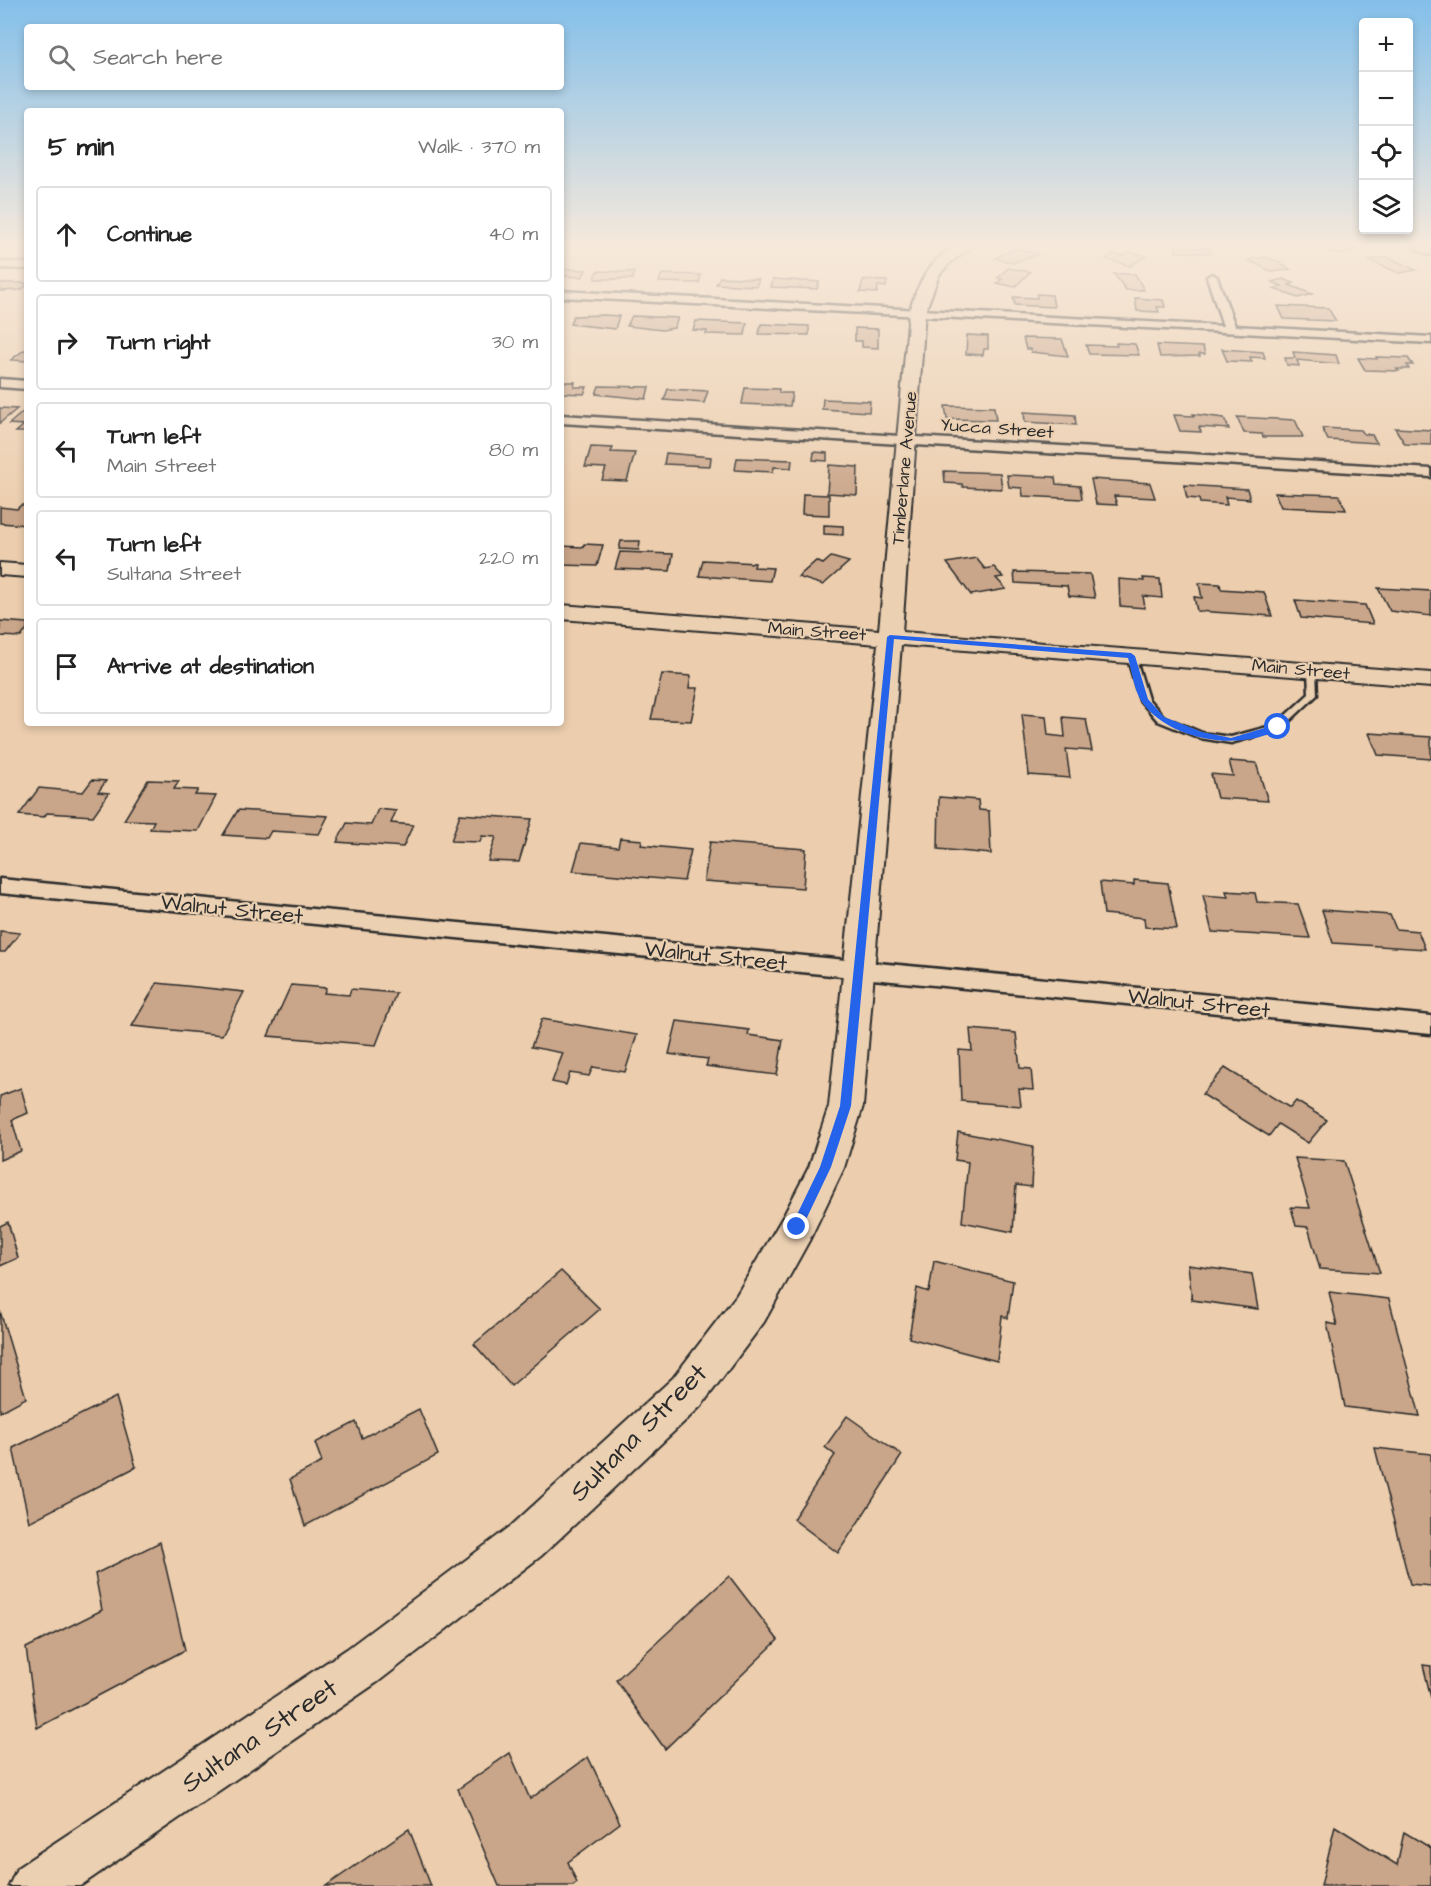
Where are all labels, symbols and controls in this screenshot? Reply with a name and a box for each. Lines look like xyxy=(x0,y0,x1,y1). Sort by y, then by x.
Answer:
map controls xyxy=(1359,18,1413,234)
button: + xyxy=(1359,18,1413,72)
search box xyxy=(24,24,564,90)
icon: search xyxy=(45,41,78,74)
text: Search here xyxy=(93,42,223,73)
button: − xyxy=(1359,72,1413,126)
button: locate xyxy=(1359,126,1413,180)
text: 5 min xyxy=(48,129,114,165)
text: Walk · 370 m xyxy=(418,133,540,161)
button: layers xyxy=(1359,180,1413,234)
icon: ahead xyxy=(50,218,83,251)
text: Continue xyxy=(107,219,192,250)
text: 40 m xyxy=(488,220,538,248)
icon: right xyxy=(50,326,83,359)
text: Turn right xyxy=(107,327,210,358)
text: 30 m xyxy=(492,328,538,356)
street label: Timberlane Avenue xyxy=(885,390,924,546)
street label: Yucca Street xyxy=(940,412,1055,445)
text: Turn left xyxy=(107,421,201,452)
icon: left xyxy=(50,434,83,467)
text: 80 m xyxy=(489,436,538,464)
text: Main Street xyxy=(107,452,216,480)
text: Turn left xyxy=(107,529,201,560)
icon: left xyxy=(50,542,83,575)
text: 220 m xyxy=(479,544,538,572)
text: Sultana Street xyxy=(107,560,241,588)
street label: Main Street xyxy=(767,616,868,647)
icon: arrive xyxy=(50,650,83,683)
text: Arrive at destination xyxy=(107,651,314,682)
street label: Main Street xyxy=(1251,653,1352,686)
route start xyxy=(1264,713,1290,739)
street label: Walnut Street xyxy=(159,887,305,932)
street label: Walnut Street xyxy=(643,934,789,979)
street label: Walnut Street xyxy=(1126,981,1272,1026)
route end xyxy=(783,1213,809,1239)
street label: Sultana Street xyxy=(561,1355,716,1510)
street label: Sultana Street xyxy=(174,1669,345,1802)

